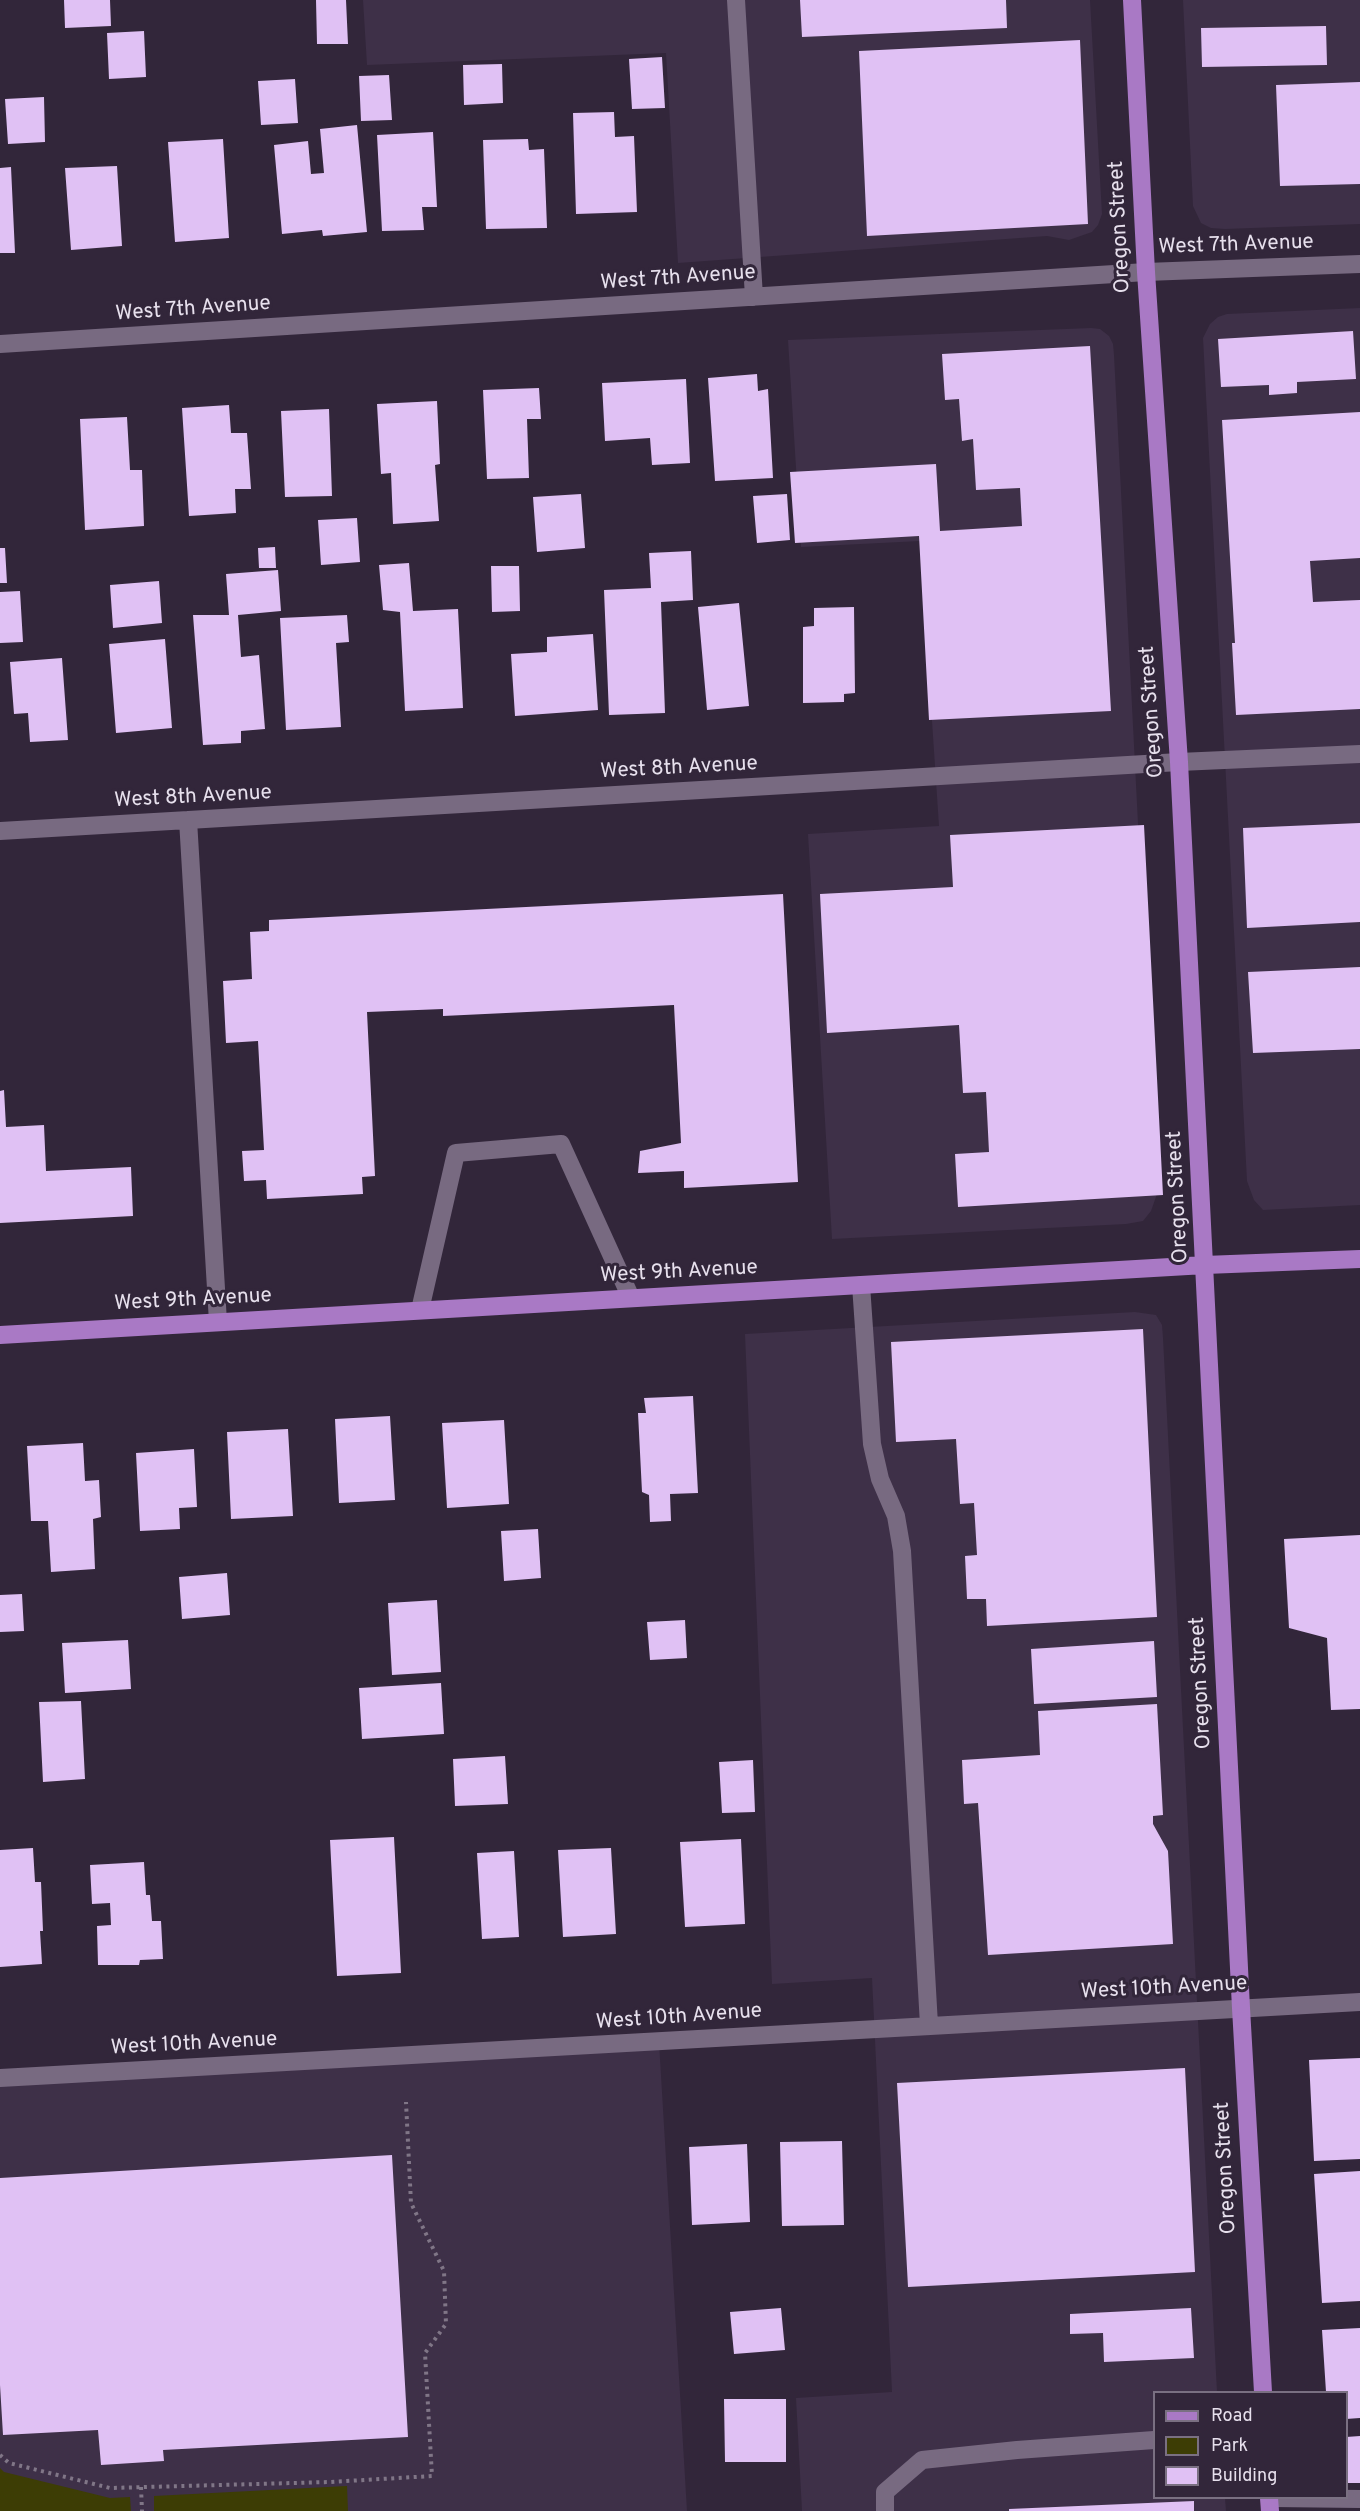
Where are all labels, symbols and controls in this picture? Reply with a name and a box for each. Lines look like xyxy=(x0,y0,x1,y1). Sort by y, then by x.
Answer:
street label: Oregon Street xyxy=(1105,160,1137,294)
street label: West 7th Avenue xyxy=(1158,231,1314,261)
street label: West 7th Avenue xyxy=(599,261,757,297)
street label: West 7th Avenue xyxy=(114,292,272,328)
street label: Oregon Street xyxy=(1136,645,1170,779)
street label: West 8th Avenue xyxy=(600,752,758,786)
street label: West 8th Avenue xyxy=(114,781,272,815)
street label: Oregon Street xyxy=(1163,1130,1195,1264)
street label: West 9th Avenue xyxy=(600,1256,758,1290)
street label: West 9th Avenue xyxy=(114,1284,272,1318)
street label: Oregon Street xyxy=(1186,1616,1218,1750)
street label: West 10th Avenue xyxy=(1080,1972,1248,2006)
street label: West 10th Avenue xyxy=(595,2000,763,2036)
street label: West 10th Avenue xyxy=(110,2028,278,2062)
street label: Oregon Street xyxy=(1211,2101,1243,2235)
legend xyxy=(1153,2391,1348,2499)
text: Road xyxy=(1211,2405,1253,2428)
text: Park xyxy=(1211,2435,1248,2458)
text: Building xyxy=(1211,2465,1277,2488)

